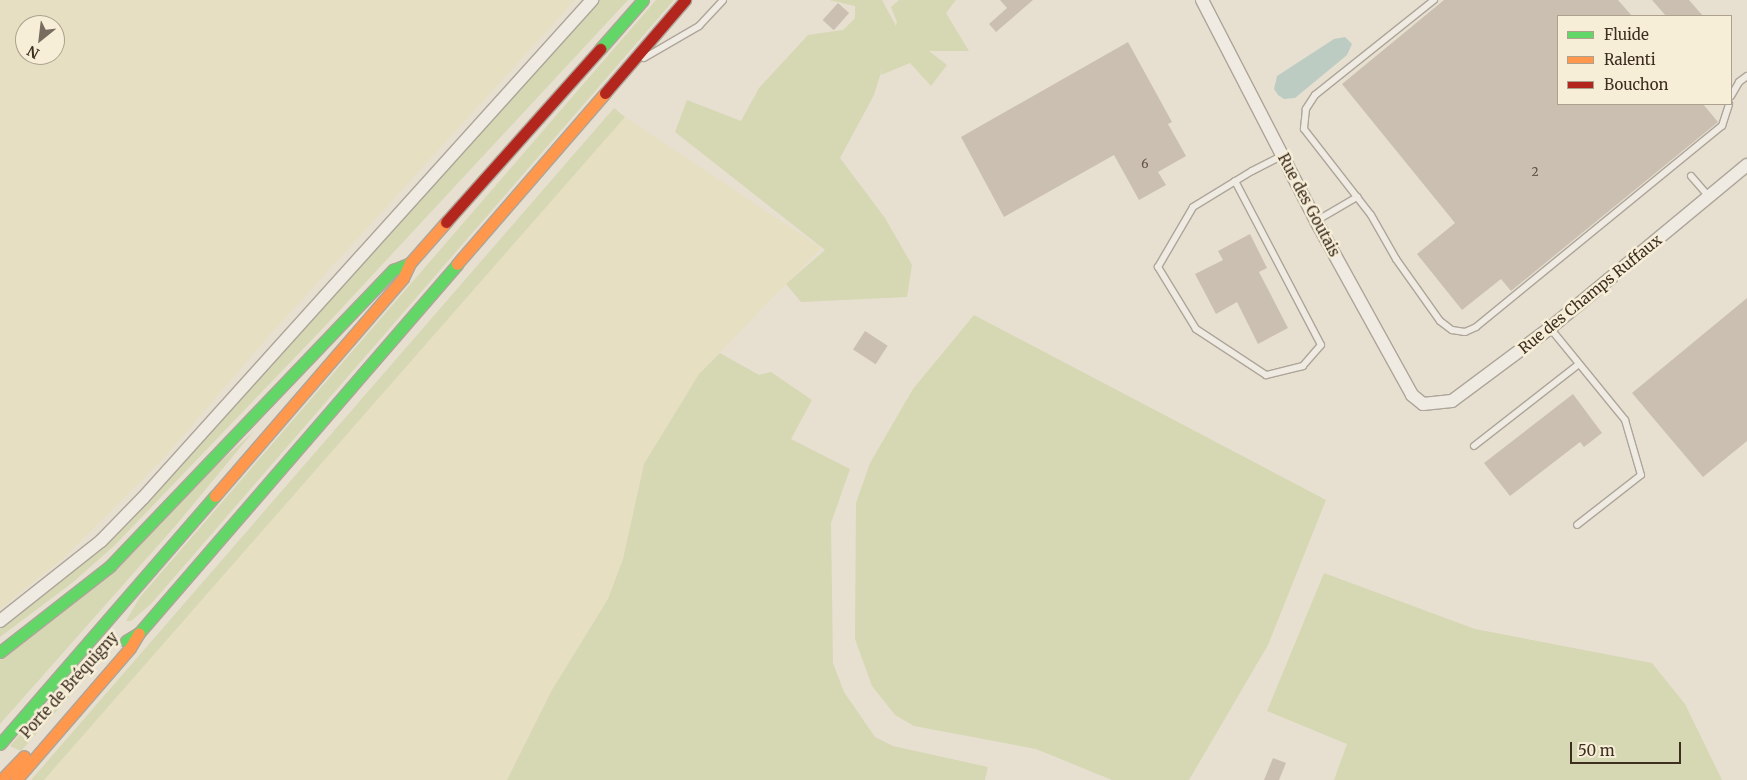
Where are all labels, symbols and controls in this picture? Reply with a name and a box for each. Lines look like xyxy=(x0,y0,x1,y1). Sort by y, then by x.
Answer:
north arrow xyxy=(15,15,65,65)
legend xyxy=(1557,15,1732,105)
text: Fluide xyxy=(1604,25,1649,44)
text: N xyxy=(24,42,42,63)
text: Ralenti xyxy=(1604,50,1656,69)
text: Bouchon xyxy=(1604,75,1668,94)
street label: Rue des Goutais xyxy=(1274,150,1344,260)
house number: 6 xyxy=(1141,157,1149,171)
house number: 2 xyxy=(1531,165,1539,179)
street label: Rue des Champs Ruffaux xyxy=(1515,231,1665,357)
street label: Porte de Bréquigny xyxy=(16,628,122,742)
scale bar xyxy=(1572,732,1683,764)
text: 50 m xyxy=(1578,741,1615,760)

